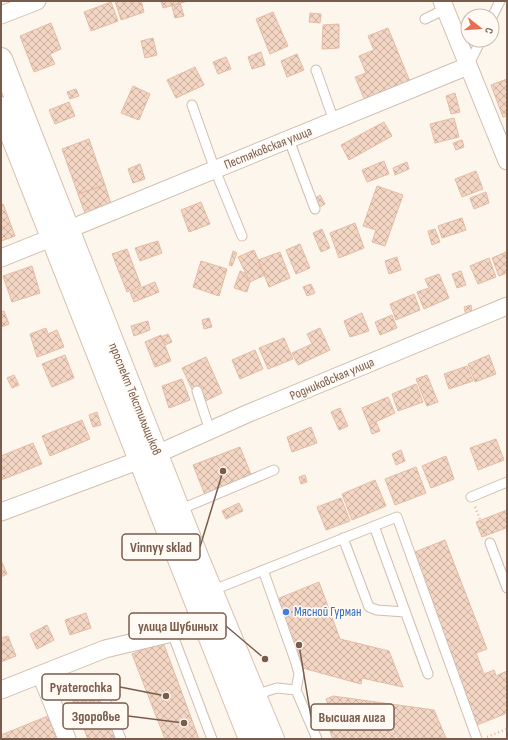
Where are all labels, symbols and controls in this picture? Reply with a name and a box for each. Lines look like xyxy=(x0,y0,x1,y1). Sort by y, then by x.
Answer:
north arrow xyxy=(460,8,500,48)
text: С xyxy=(482,26,496,36)
street label: Пестяковская улица xyxy=(222,123,314,173)
street label: проспект Текстильщиков xyxy=(105,341,165,457)
street label: Родниковская улица xyxy=(287,354,377,404)
callout: Vinnyy sklad xyxy=(122,534,200,560)
text: Vinnyy sklad xyxy=(130,539,192,556)
place label: Мясной Гурман xyxy=(294,604,361,620)
marker: Мясной Гурман xyxy=(281,607,291,617)
callout: улица Шубиных xyxy=(129,613,226,639)
text: улица Шубиных xyxy=(138,618,218,635)
callout: Pyaterochka xyxy=(42,674,120,700)
text: Pyaterochka xyxy=(50,679,112,696)
callout: Здоровье xyxy=(63,703,128,729)
callout: Высшая лига xyxy=(311,704,394,730)
text: Здоровье xyxy=(72,708,120,725)
text: Высшая лига xyxy=(319,709,386,726)

